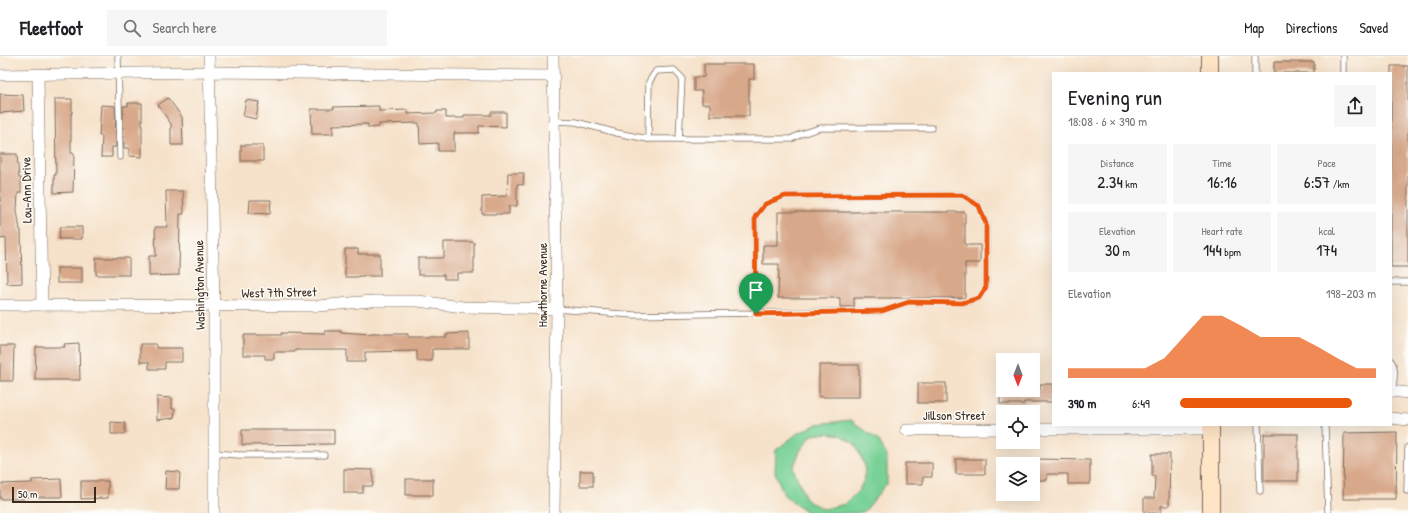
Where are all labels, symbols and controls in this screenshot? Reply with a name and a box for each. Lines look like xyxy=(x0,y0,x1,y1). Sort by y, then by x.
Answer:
search box xyxy=(107,10,387,46)
text: Fleetfoot xyxy=(20,15,83,41)
icon: search xyxy=(121,17,143,39)
text: Search here xyxy=(153,17,217,38)
text: Map xyxy=(1244,18,1264,37)
text: Directions xyxy=(1286,18,1337,37)
text: Saved xyxy=(1359,18,1388,37)
text: Evening run xyxy=(1068,82,1162,112)
button: share xyxy=(1334,85,1376,127)
text: 18:08 · 6 × 390 m xyxy=(1068,112,1147,130)
text: Distance xyxy=(1101,156,1134,170)
text: Time xyxy=(1212,156,1232,170)
text: Pace xyxy=(1318,156,1336,170)
street label: Lou-Ann Drive xyxy=(16,157,36,223)
text: 2.34 xyxy=(1097,170,1123,193)
text: 16:16 xyxy=(1207,170,1237,193)
text: 6:57 xyxy=(1304,170,1330,193)
text: km xyxy=(1123,177,1137,191)
text: /km xyxy=(1330,177,1349,191)
text: Elevation xyxy=(1099,224,1136,238)
text: Heart rate xyxy=(1201,224,1243,238)
text: kcal xyxy=(1319,224,1335,238)
text: 30 xyxy=(1105,238,1120,261)
text: 144 xyxy=(1203,238,1222,261)
text: 174 xyxy=(1316,238,1337,261)
street label: Washington Avenue xyxy=(189,240,209,330)
street label: Hawthorne Avenue xyxy=(533,243,551,327)
text: m xyxy=(1120,245,1130,259)
text: bpm xyxy=(1222,245,1241,259)
pin xyxy=(739,273,773,314)
icon: arrive xyxy=(745,279,767,301)
street label: West 7th Street xyxy=(241,282,317,302)
text: Elevation xyxy=(1068,284,1111,302)
text: 198–203 m xyxy=(1326,284,1376,302)
north arrow xyxy=(996,353,1040,397)
map controls xyxy=(996,353,1040,501)
text: 390 m xyxy=(1068,394,1096,412)
text: 6:49 xyxy=(1132,394,1150,412)
button: locate xyxy=(996,405,1040,449)
street label: Jillson Street xyxy=(923,406,986,424)
button: layers xyxy=(996,457,1040,501)
scale bar xyxy=(12,485,96,504)
text: 50 m xyxy=(18,487,38,501)

